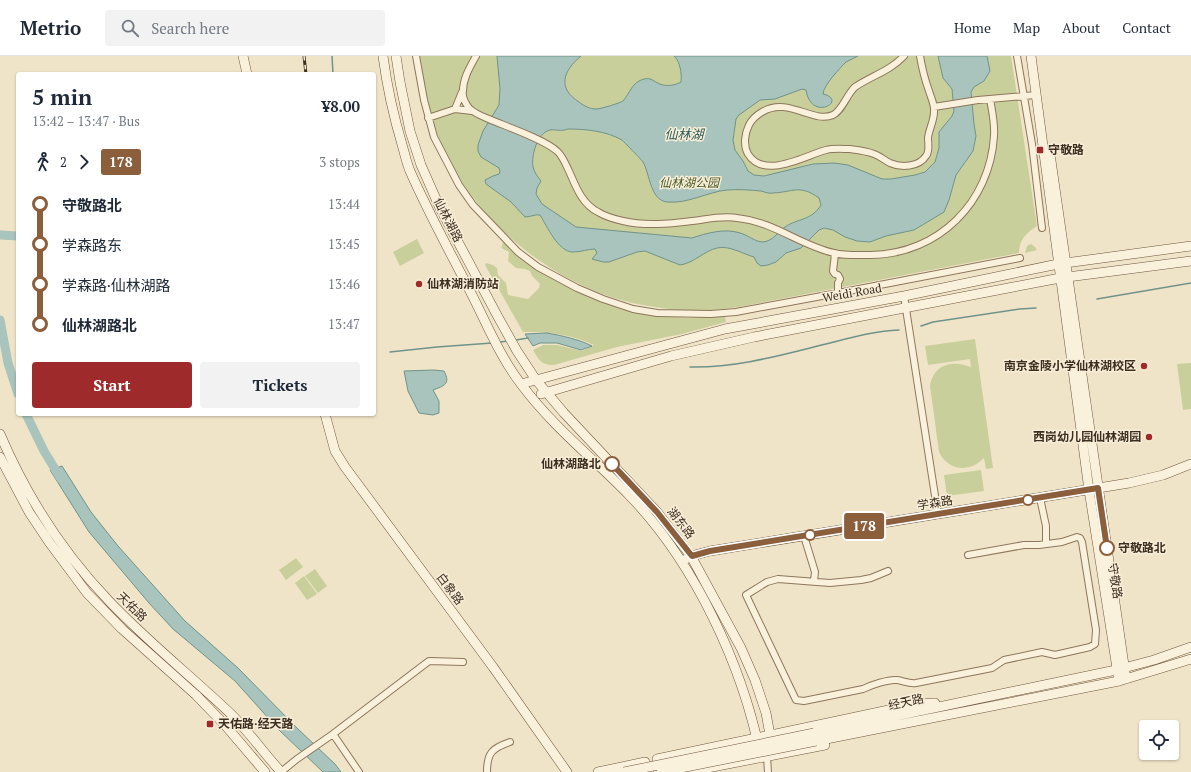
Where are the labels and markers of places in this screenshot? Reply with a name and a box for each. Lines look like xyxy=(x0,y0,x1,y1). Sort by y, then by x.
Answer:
place label: 守敬路 xyxy=(1048,142,1084,157)
marker: 守敬路 xyxy=(1035,145,1045,155)
place label: 仙林湖消防站 xyxy=(427,276,499,291)
marker: 仙林湖消防站 xyxy=(414,279,424,289)
place label: 南京金陵小学仙林湖校区 xyxy=(1004,358,1136,373)
marker: 南京金陵小学仙林湖校区 xyxy=(1139,361,1149,371)
place label: 西岗幼儿园仙林湖园 xyxy=(1033,429,1141,444)
marker: 西岗幼儿园仙林湖园 xyxy=(1144,432,1154,442)
place label: 仙林湖路北 xyxy=(541,456,601,471)
marker: 仙林湖路北 xyxy=(604,456,620,472)
unlabelled marker xyxy=(1022,494,1034,506)
unlabelled marker xyxy=(804,529,816,541)
marker: 守敬路北 xyxy=(1099,540,1115,556)
place label: 守敬路北 xyxy=(1118,540,1166,555)
place label: 天佑路·经天路 xyxy=(218,716,294,731)
marker: 天佑路·经天路 xyxy=(205,719,215,729)

